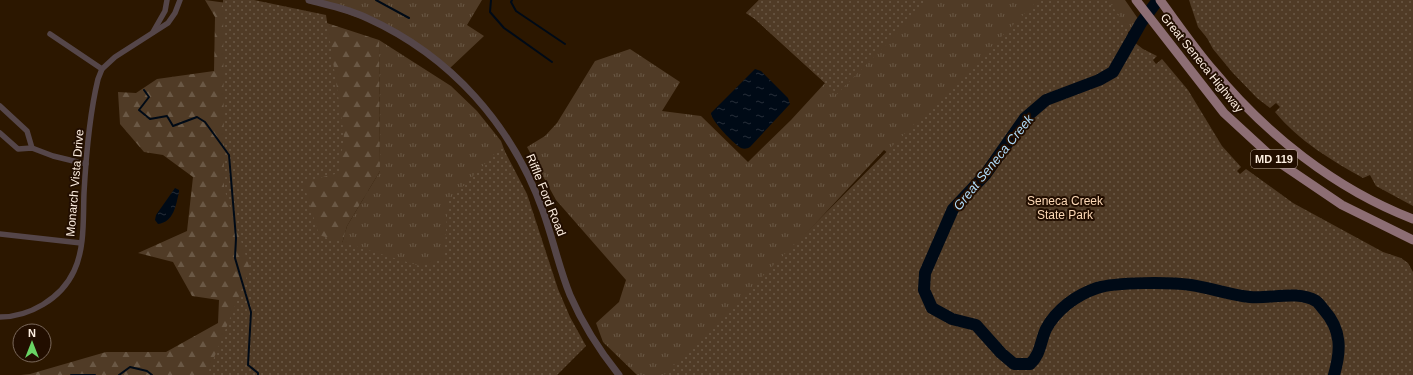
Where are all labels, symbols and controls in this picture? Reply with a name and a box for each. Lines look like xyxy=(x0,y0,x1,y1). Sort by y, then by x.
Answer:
street label: Great Seneca Highway xyxy=(1158,11,1246,115)
water label: Great Seneca Creek xyxy=(950,110,1037,213)
street label: Monarch Vista Drive xyxy=(63,128,87,237)
road number: MD 119 xyxy=(1251,150,1297,168)
street label: Riffle Ford Road xyxy=(523,152,569,238)
park label: Seneca Creek State Park xyxy=(1027,194,1104,222)
north arrow xyxy=(12,323,52,363)
text: N xyxy=(28,327,36,339)

